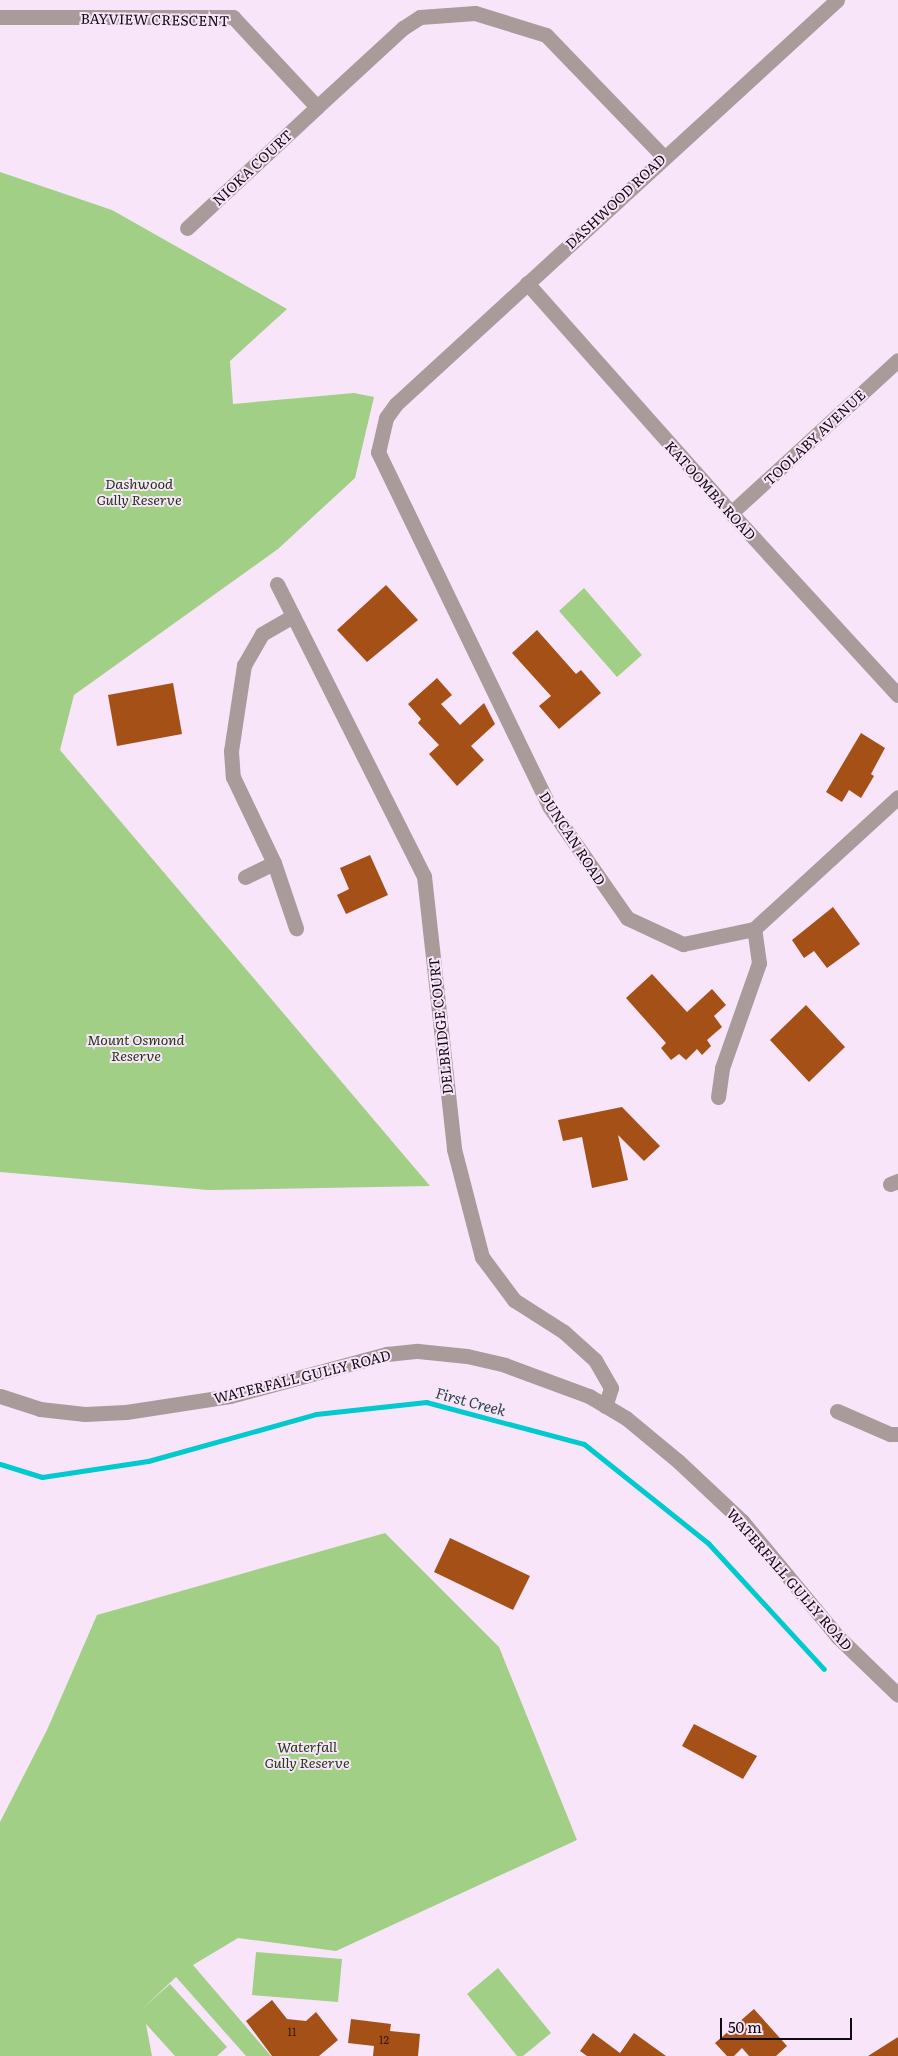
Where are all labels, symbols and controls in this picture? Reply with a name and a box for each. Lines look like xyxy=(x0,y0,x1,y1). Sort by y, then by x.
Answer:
street label: BAYVIEW CRESCENT xyxy=(80,9,230,29)
street label: NIOKA COURT xyxy=(209,126,295,208)
street label: DASHWOOD ROAD xyxy=(561,150,669,252)
street label: TOOLABY AVENUE xyxy=(760,386,868,488)
street label: KATOOMBA ROAD xyxy=(662,437,760,543)
park label: Dashwood Gully Reserve xyxy=(96,475,182,508)
street label: DUNCAN ROAD xyxy=(536,788,610,888)
street label: DELBRIDGE COURT xyxy=(424,957,456,1095)
park label: Mount Osmond Reserve xyxy=(87,1031,185,1064)
street label: WATERFALL GULLY ROAD xyxy=(212,1346,392,1406)
water label: First Creek xyxy=(434,1383,508,1419)
street label: WATERFALL GULLY ROAD xyxy=(724,1505,856,1653)
park label: Waterfall Gully Reserve xyxy=(264,1738,350,1770)
scale bar xyxy=(723,2008,856,2040)
text: 50 m xyxy=(728,2015,762,2038)
house number: 11 xyxy=(288,2024,296,2038)
house number: 12 xyxy=(379,2032,389,2046)

